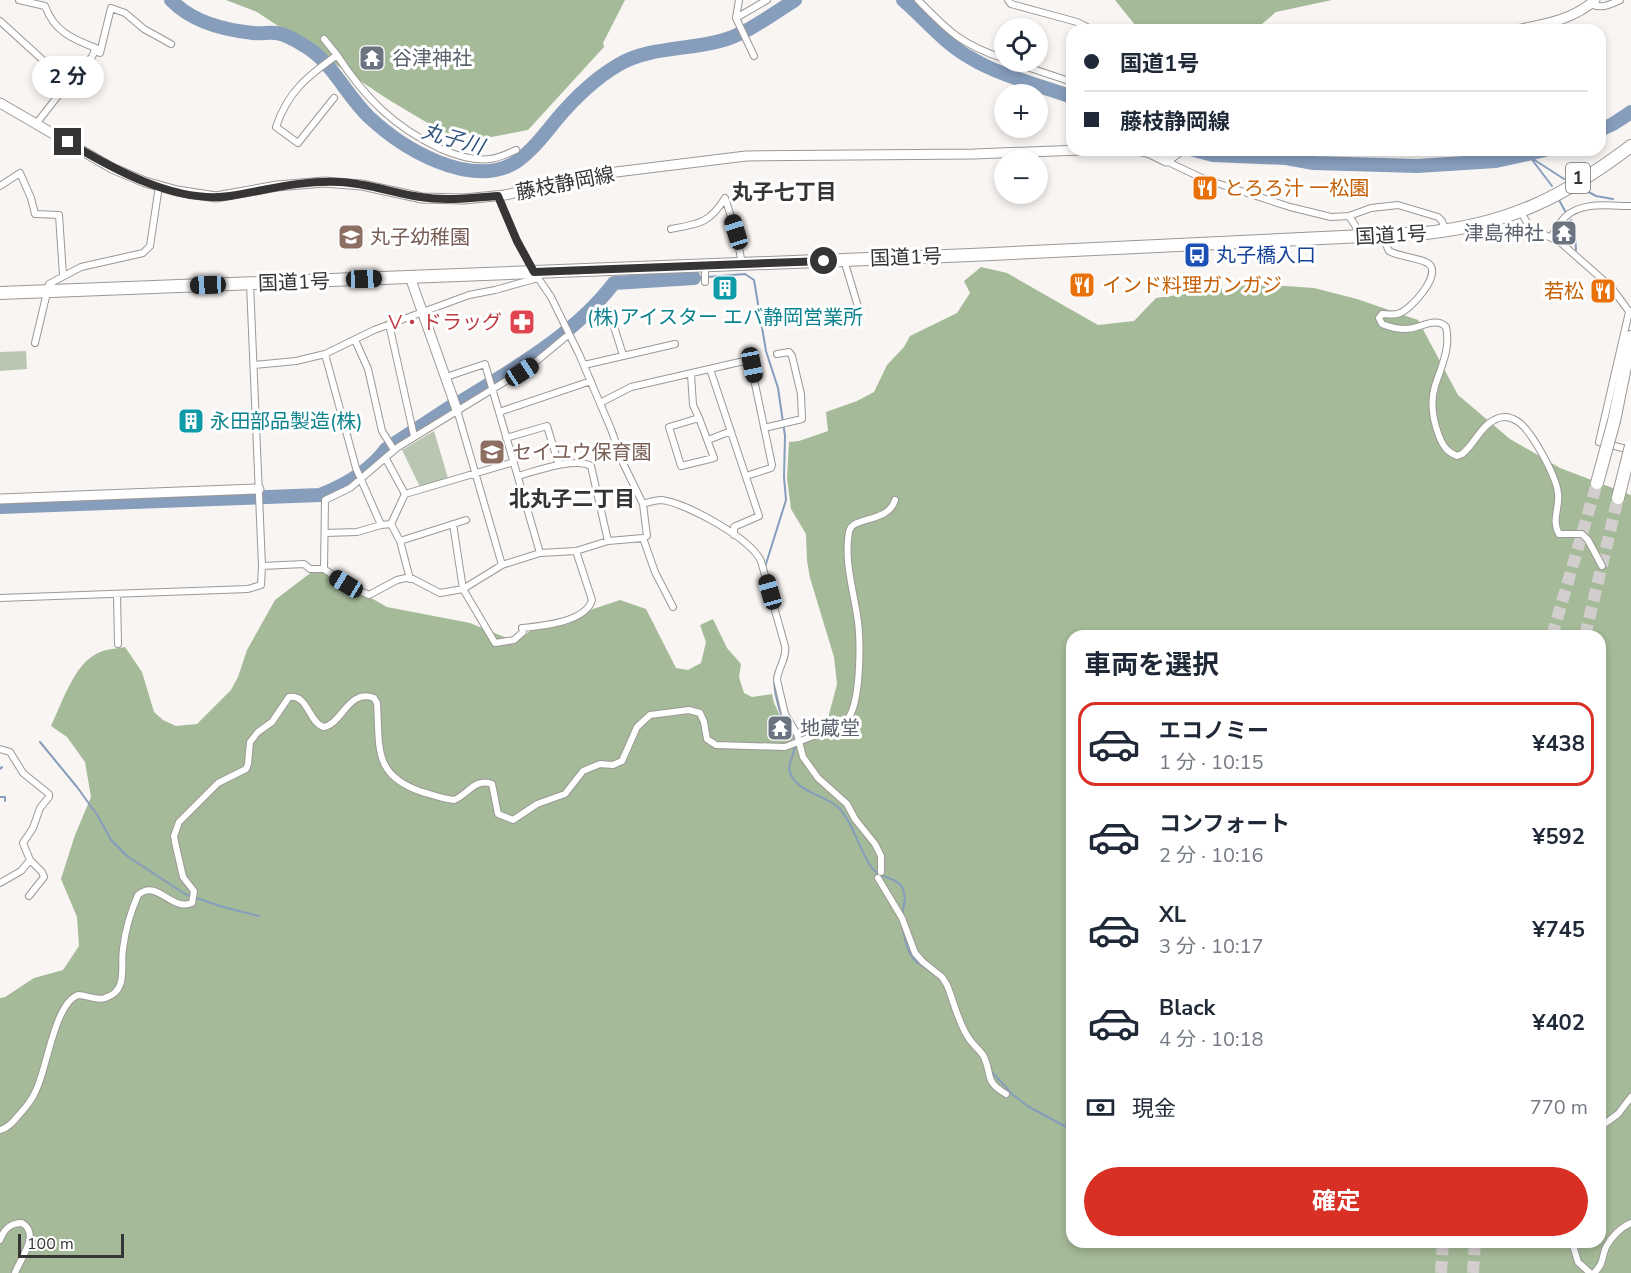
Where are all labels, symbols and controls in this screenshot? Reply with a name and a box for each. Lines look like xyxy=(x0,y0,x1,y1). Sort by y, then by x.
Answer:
map controls xyxy=(994,18,1048,204)
button: locate xyxy=(994,18,1048,72)
temple icon: 谷津神社 xyxy=(357,43,387,73)
place label: 谷津神社 xyxy=(392,45,472,72)
text: 国道1号 xyxy=(1120,49,1199,79)
callout: 2 分 xyxy=(32,55,104,97)
text: 2 分 xyxy=(49,63,87,90)
button: + xyxy=(994,84,1048,138)
text: 藤枝静岡線 xyxy=(1120,107,1230,137)
water label: 丸子川 xyxy=(419,117,489,162)
route end xyxy=(54,128,81,155)
button: − xyxy=(994,150,1048,204)
street label: 藤枝静岡線 xyxy=(513,161,617,206)
road number: 1 xyxy=(1566,163,1590,193)
restaurant icon: とろろ汁 一松園 xyxy=(1190,173,1220,203)
place label: とろろ汁 一松園 xyxy=(1224,175,1369,202)
district label: 丸子七丁目 xyxy=(732,178,837,206)
car xyxy=(722,212,750,252)
temple icon: 津島神社 xyxy=(1549,218,1579,248)
street label: 国道1号 xyxy=(1354,220,1428,251)
place label: 津島神社 xyxy=(1464,220,1544,247)
school or university icon: 丸子幼稚園 xyxy=(336,222,366,252)
place label: 丸子幼稚園 xyxy=(370,224,470,251)
bus stop icon: 丸子橋入口 xyxy=(1182,240,1212,270)
place label: 丸子橋入口 xyxy=(1216,242,1316,269)
street label: 国道1号 xyxy=(870,243,942,272)
route start xyxy=(810,247,837,274)
street label: 国道1号 xyxy=(258,268,330,297)
car xyxy=(346,269,382,289)
restaurant icon: インド料理ガンガジ xyxy=(1067,270,1097,300)
place label: インド料理ガンガジ xyxy=(1102,272,1282,299)
building icon: (株)アイスター エバ静岡営業所 xyxy=(710,273,740,303)
car xyxy=(190,275,226,295)
restaurant icon: 若松 xyxy=(1588,276,1618,306)
place label: 若松 xyxy=(1544,278,1584,305)
place label: (株)アイスター エバ静岡営業所 xyxy=(587,304,863,331)
pharmacy icon: V・ドラッグ xyxy=(507,307,537,337)
place label: V・ドラッグ xyxy=(387,309,502,336)
car xyxy=(740,346,764,384)
car xyxy=(502,355,542,389)
building icon: 永田部品製造(株) xyxy=(176,406,206,436)
place label: 永田部品製造(株) xyxy=(210,408,363,435)
school or university icon: セイユウ保育園 xyxy=(477,437,507,467)
place label: セイユウ保育園 xyxy=(512,439,652,466)
district label: 北丸子二丁目 xyxy=(509,485,635,513)
car xyxy=(326,567,366,601)
car xyxy=(756,572,784,612)
text: 車両を選択 xyxy=(1084,647,1219,684)
temple icon: 地蔵堂 xyxy=(765,713,795,743)
place label: 地蔵堂 xyxy=(800,715,860,742)
text: エコノミー xyxy=(1159,716,1269,746)
icon: car xyxy=(1087,717,1141,771)
text: ¥438 xyxy=(1532,729,1585,759)
text: 1 分 · 10:15 xyxy=(1159,749,1264,776)
text: コンフォート xyxy=(1159,809,1290,839)
icon: car xyxy=(1087,810,1141,864)
text: ¥592 xyxy=(1532,822,1585,852)
text: 2 分 · 10:16 xyxy=(1159,842,1264,869)
text: XL xyxy=(1159,900,1186,930)
icon: car xyxy=(1087,903,1141,957)
text: ¥745 xyxy=(1532,915,1585,945)
text: 3 分 · 10:17 xyxy=(1159,933,1264,960)
text: Black xyxy=(1159,993,1215,1023)
icon: car xyxy=(1087,996,1141,1050)
text: ¥402 xyxy=(1532,1008,1585,1038)
text: 4 分 · 10:18 xyxy=(1159,1026,1264,1053)
icon: cash xyxy=(1084,1091,1117,1124)
text: 現金 xyxy=(1132,1094,1176,1124)
text: 770 m xyxy=(1530,1094,1588,1121)
button: 確定 xyxy=(1084,1167,1588,1236)
scale bar xyxy=(18,1231,124,1258)
text: 100 m xyxy=(27,1233,74,1255)

